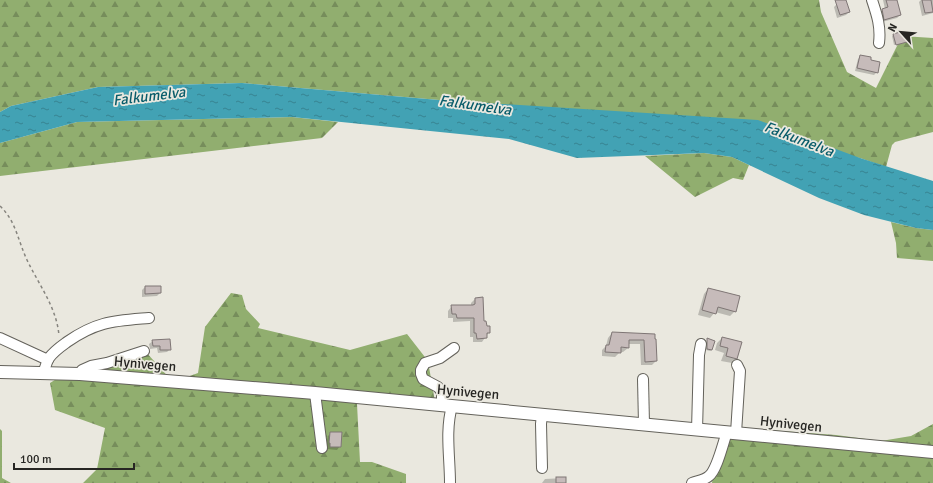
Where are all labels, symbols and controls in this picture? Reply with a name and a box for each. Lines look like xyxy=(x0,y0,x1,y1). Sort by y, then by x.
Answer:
north arrow xyxy=(881,12,921,52)
text: N xyxy=(885,21,900,34)
water label: Falkumelva xyxy=(112,83,187,109)
water label: Falkumelva xyxy=(438,91,513,119)
water label: Falkumelva xyxy=(762,118,837,161)
street label: Hynivegen xyxy=(113,353,177,375)
street label: Hynivegen xyxy=(436,381,500,403)
street label: Hynivegen xyxy=(759,412,823,436)
scale bar xyxy=(14,445,134,471)
text: 100 m xyxy=(20,452,52,467)

